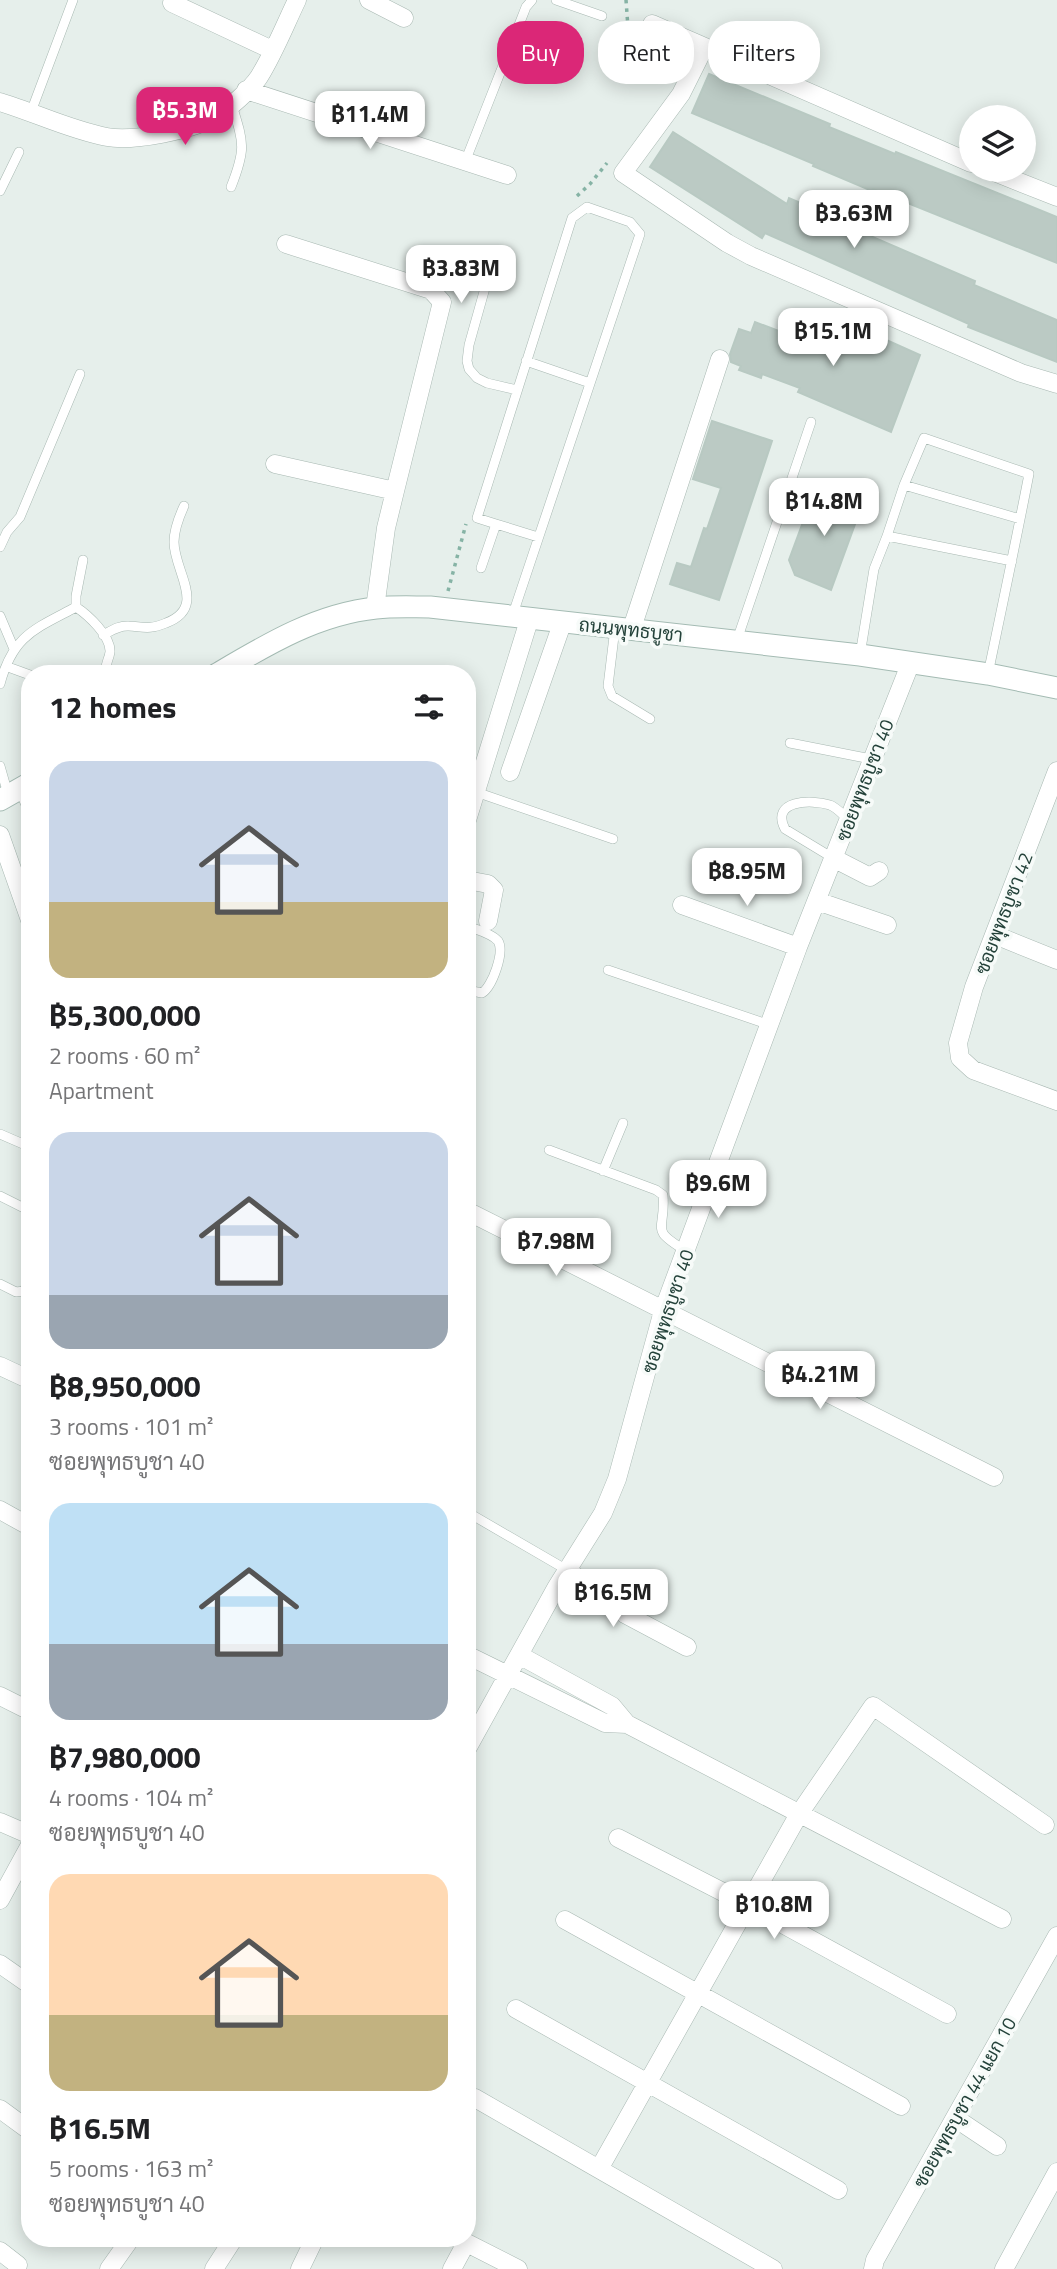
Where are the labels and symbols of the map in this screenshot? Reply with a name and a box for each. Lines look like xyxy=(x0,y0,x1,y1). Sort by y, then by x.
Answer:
pin: ฿5.3M xyxy=(136,88,234,147)
pin: ฿11.4M xyxy=(313,92,427,151)
pin: ฿3.63M xyxy=(797,190,911,250)
pin: ฿3.83M xyxy=(404,246,518,305)
pin: ฿15.1M xyxy=(776,308,890,368)
pin: ฿14.8M xyxy=(767,478,881,538)
street label: ถนนพุทธบูชา xyxy=(577,609,685,649)
street label: ซอยพุทธบูชา 40 xyxy=(827,715,901,845)
pin: ฿8.95M xyxy=(690,848,804,908)
street label: ซอยพุทธบูชา 42 xyxy=(966,848,1040,978)
pin: ฿9.6M xyxy=(669,1160,767,1220)
pin: ฿7.98M xyxy=(499,1218,613,1278)
street label: ซอยพุทธบูชา 40 xyxy=(633,1245,701,1377)
pin: ฿4.21M xyxy=(763,1352,877,1411)
pin: ฿16.5M xyxy=(556,1570,670,1629)
pin: ฿10.8M xyxy=(717,1882,831,1941)
street label: ซอยพุทธบูชา 44 แยก 10 xyxy=(905,2011,1023,2193)

